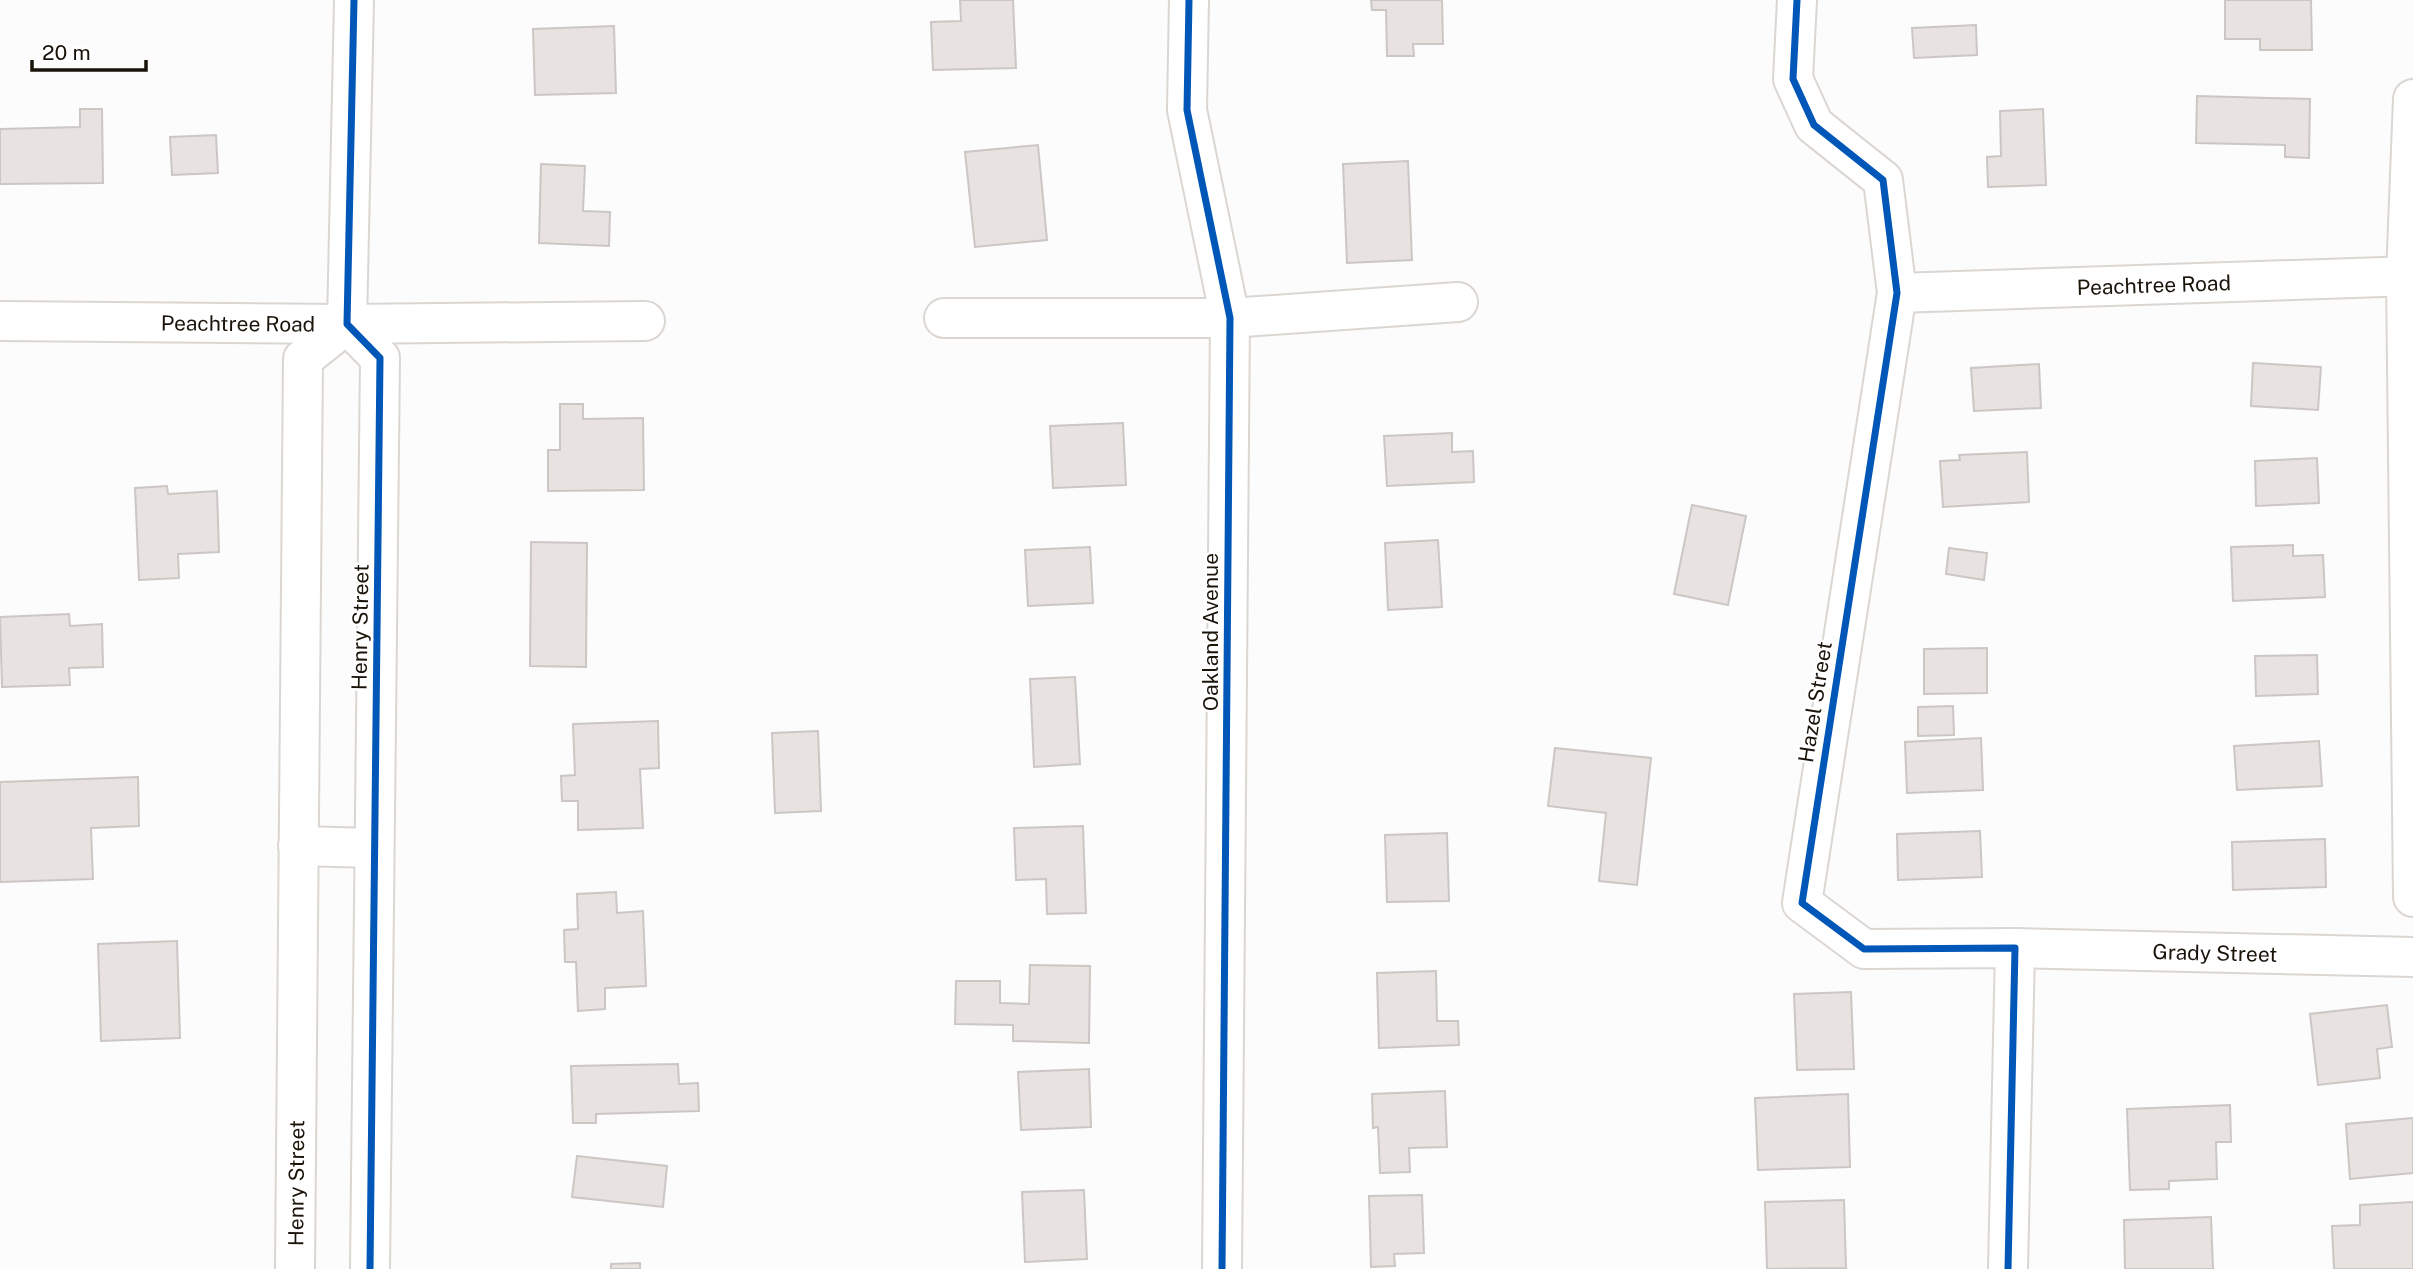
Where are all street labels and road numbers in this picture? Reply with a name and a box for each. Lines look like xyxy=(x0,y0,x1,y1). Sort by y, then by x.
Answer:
street label: Peachtree Road xyxy=(2076,270,2231,300)
street label: Peachtree Road xyxy=(161,310,315,336)
street label: Oakland Avenue xyxy=(1198,553,1223,711)
street label: Henry Street xyxy=(346,564,374,690)
street label: Hazel Street xyxy=(1793,640,1837,764)
street label: Grady Street xyxy=(2152,939,2278,966)
street label: Henry Street xyxy=(283,1120,309,1246)

